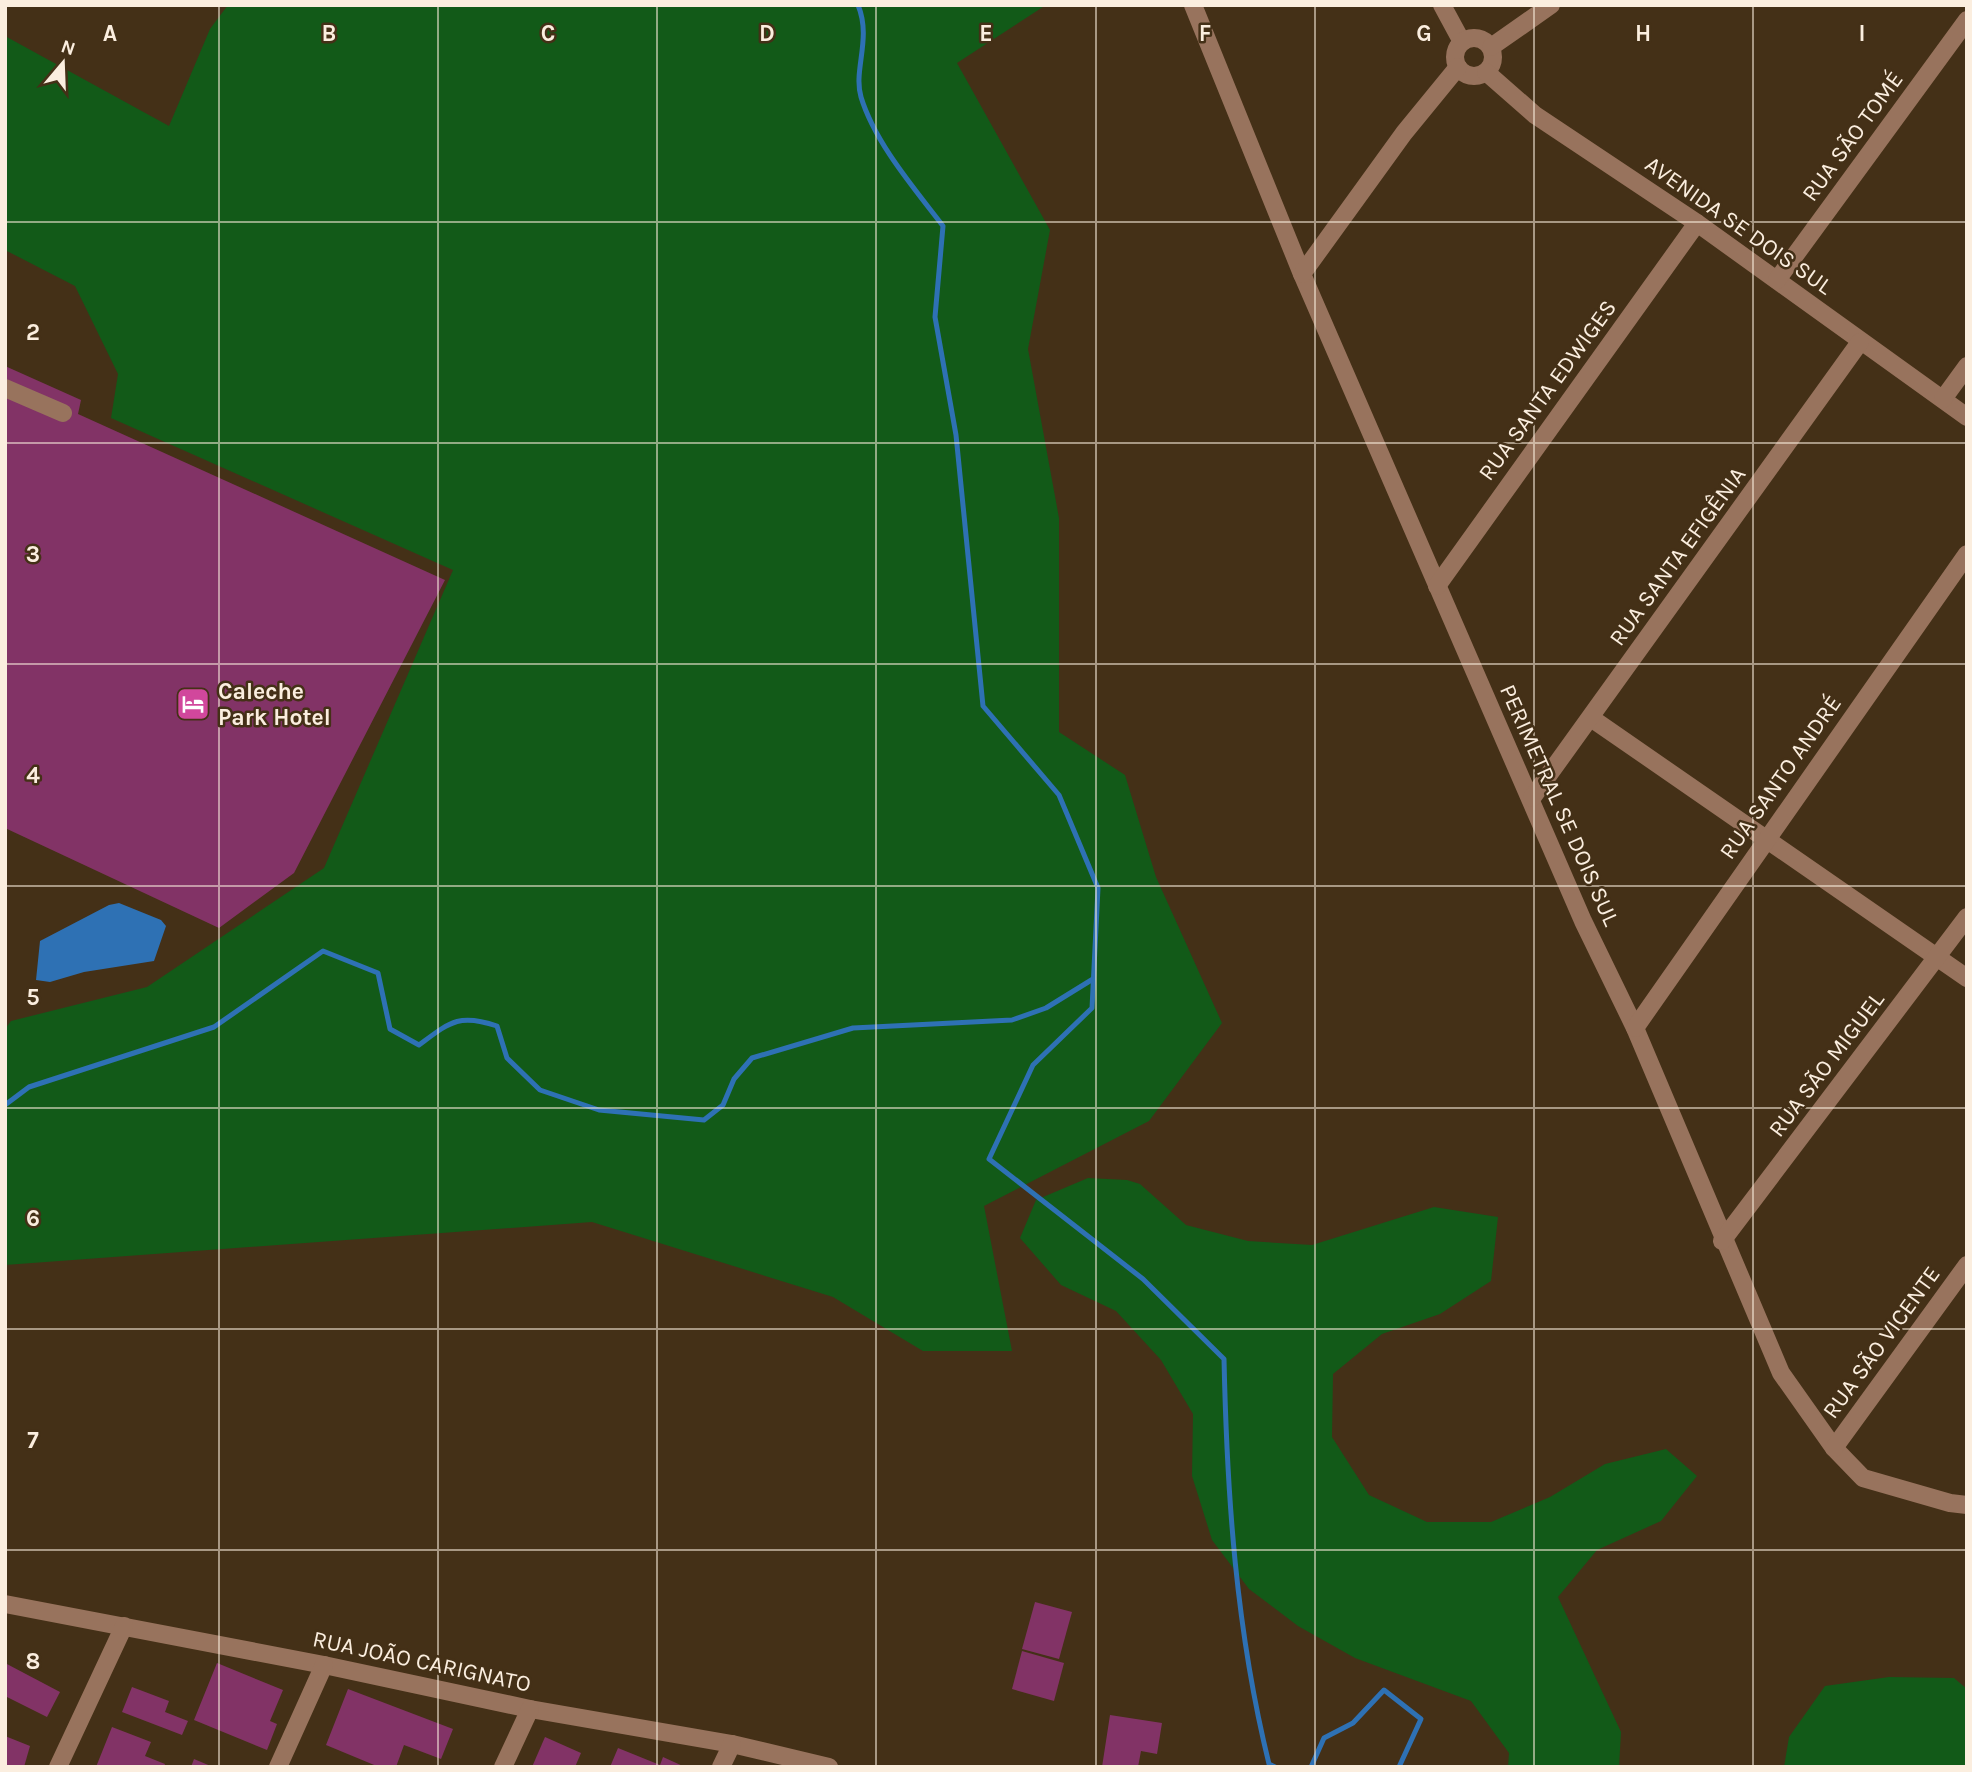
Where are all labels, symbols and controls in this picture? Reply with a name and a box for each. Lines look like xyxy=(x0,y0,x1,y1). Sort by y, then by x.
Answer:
text: A xyxy=(103,20,117,47)
text: B xyxy=(322,20,336,47)
text: C xyxy=(541,20,555,47)
text: D xyxy=(759,20,775,47)
text: E xyxy=(979,20,993,47)
text: F xyxy=(1199,20,1211,47)
text: G xyxy=(1416,20,1432,47)
text: H xyxy=(1635,20,1651,47)
text: I xyxy=(1858,20,1866,47)
north arrow xyxy=(28,28,98,98)
text: N xyxy=(58,35,78,60)
street label: RUA SÃO TOMÉ xyxy=(1796,66,1909,207)
street label: AVENIDA SE DOIS SUL xyxy=(1640,151,1838,300)
street label: RUA SANTA EDWIGES xyxy=(1473,295,1622,486)
text: 2 xyxy=(26,319,40,346)
street label: RUA SANTA EFIGÊNIA xyxy=(1603,462,1751,651)
text: 3 xyxy=(26,541,40,568)
place label: Caleche Park Hotel xyxy=(218,678,331,731)
street label: PERIMETRAL SE DOIS SUL xyxy=(1494,680,1625,930)
hotel icon: Caleche Park Hotel xyxy=(174,685,212,723)
street label: RUA SANTO ANDRÉ xyxy=(1714,690,1847,864)
text: 4 xyxy=(26,762,40,789)
text: 5 xyxy=(26,984,40,1011)
street label: RUA SÃO MIGUEL xyxy=(1763,986,1890,1142)
text: 6 xyxy=(26,1205,40,1232)
street label: RUA SÃO VICENTE xyxy=(1817,1261,1946,1424)
text: 7 xyxy=(27,1427,39,1454)
street label: RUA JOÃO CARIGNATO xyxy=(310,1625,533,1698)
text: 8 xyxy=(26,1648,40,1675)

